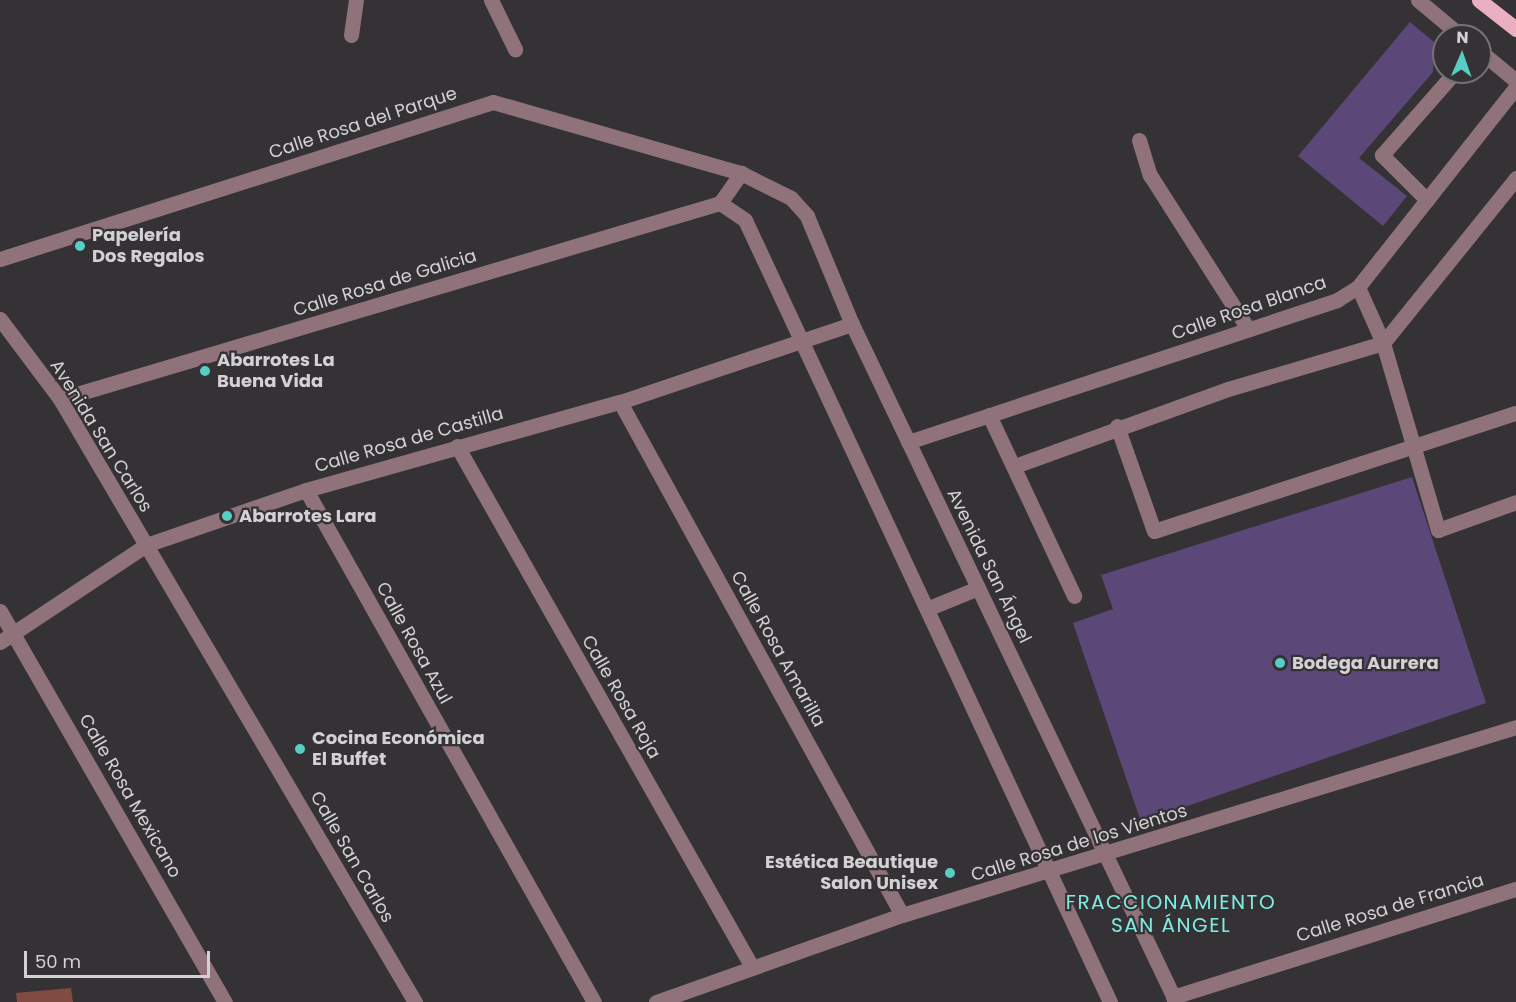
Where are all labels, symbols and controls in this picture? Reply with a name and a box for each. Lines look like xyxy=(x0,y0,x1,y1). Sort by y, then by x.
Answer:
north arrow xyxy=(1432,24,1492,84)
text: N xyxy=(1456,26,1469,49)
street label: Calle Rosa del Parque xyxy=(266,82,460,164)
place label: Papelería Dos Regalos xyxy=(92,225,204,268)
marker: Papelería Dos Regalos xyxy=(73,239,87,253)
street label: Calle Rosa de Galicia xyxy=(291,245,479,321)
street label: Calle Rosa Blanca xyxy=(1169,271,1329,345)
place label: Abarrotes La Buena Vida xyxy=(217,350,335,392)
street label: Avenida San Carlos xyxy=(45,356,157,516)
marker: Abarrotes La Buena Vida xyxy=(198,364,212,378)
street label: Calle Rosa de Castilla xyxy=(312,403,506,477)
street label: Avenida San Ángel xyxy=(942,485,1036,647)
place label: Abarrotes Lara xyxy=(239,505,377,527)
marker: Abarrotes Lara xyxy=(220,509,234,523)
street label: Calle Rosa Amarilla xyxy=(726,567,830,731)
street label: Calle Rosa Azul xyxy=(372,578,456,708)
street label: Calle Rosa Roja xyxy=(577,631,665,763)
place label: Bodega Aurrera xyxy=(1292,652,1439,674)
marker: Bodega Aurrera xyxy=(1273,656,1287,670)
street label: Calle Rosa Mexicano xyxy=(74,710,186,882)
place label: Cocina Económica El Buffet xyxy=(312,728,485,771)
marker: Cocina Económica El Buffet xyxy=(293,742,307,756)
street label: Calle San Carlos xyxy=(306,787,398,927)
street label: Calle Rosa de los Vientos xyxy=(968,800,1190,886)
place label: Estética Beautique Salon Unisex xyxy=(765,852,938,894)
marker: Estética Beautique Salon Unisex xyxy=(943,866,957,880)
street label: Calle Rosa de Francia xyxy=(1294,869,1486,947)
district label: FRACCIONAMIENTO SAN ÁNGEL xyxy=(1066,890,1276,937)
scale bar xyxy=(27,939,213,977)
text: 50 m xyxy=(35,949,81,974)

